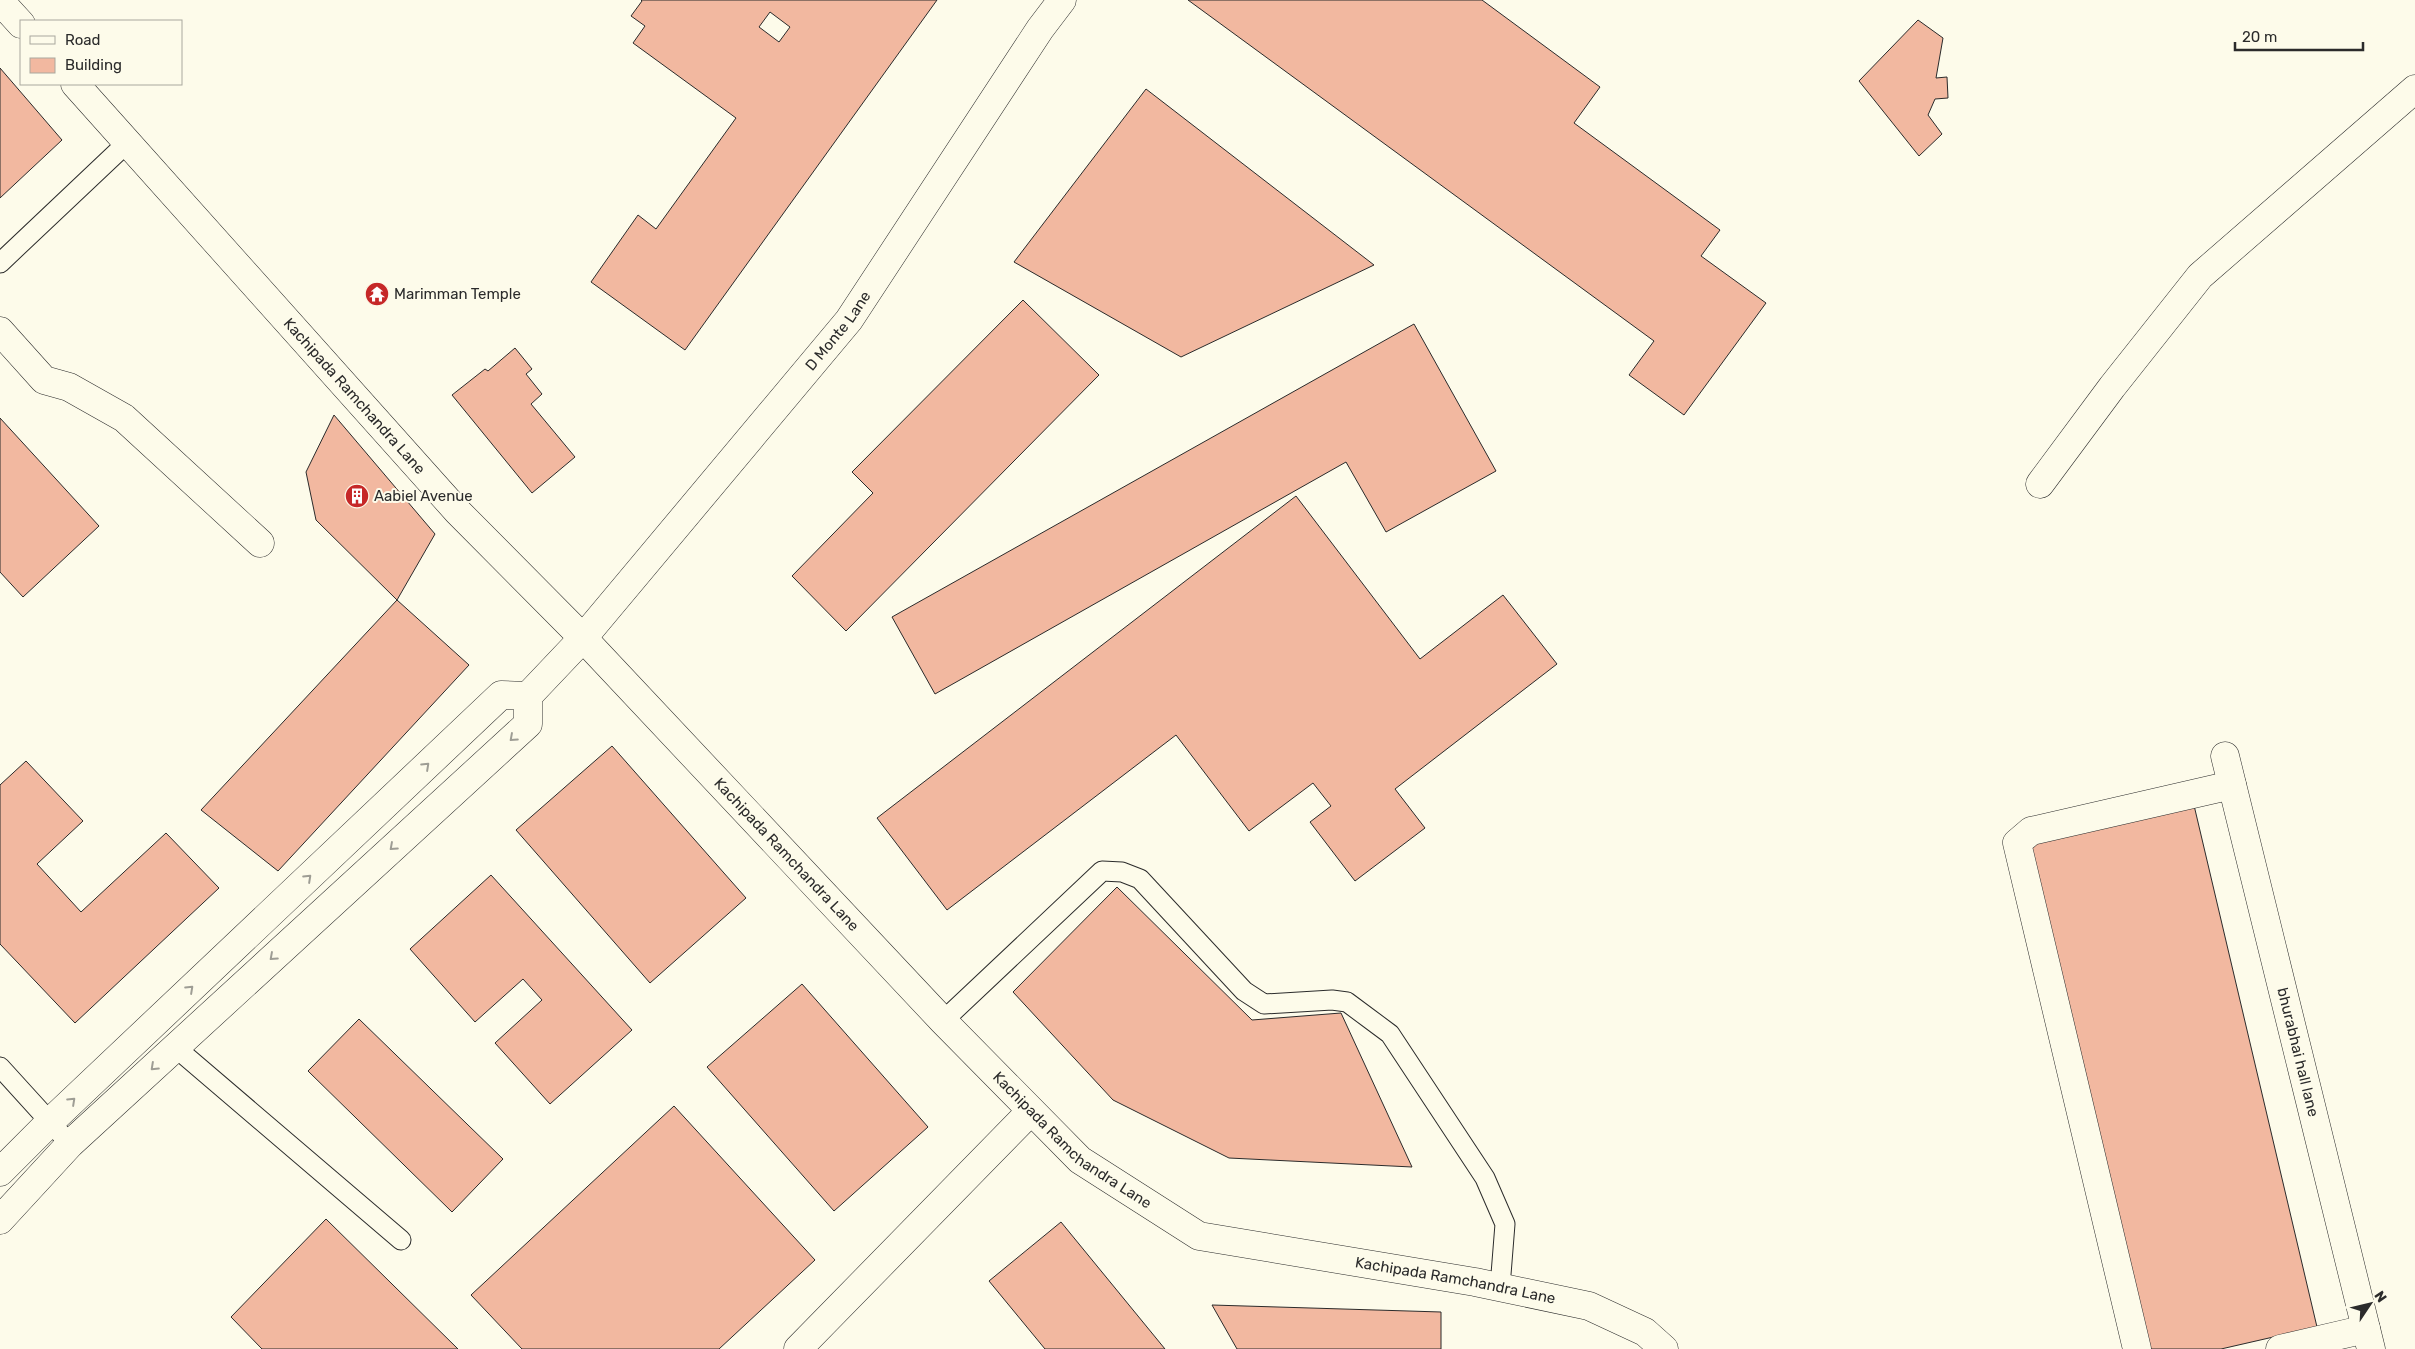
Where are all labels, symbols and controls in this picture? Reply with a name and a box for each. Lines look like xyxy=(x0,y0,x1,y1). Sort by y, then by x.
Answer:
legend xyxy=(20,20,182,85)
scale bar xyxy=(2235,20,2362,52)
text: 20 m xyxy=(2242,28,2277,46)
text: Road xyxy=(65,31,101,49)
text: Building xyxy=(65,56,122,74)
temple icon: Marimman Temple xyxy=(364,281,390,307)
place label: Marimman Temple xyxy=(394,285,521,303)
street label: D Monte Lane xyxy=(802,288,874,374)
street label: Kachipada Ramchandra Lane xyxy=(280,314,429,478)
building icon: Aabiel Avenue xyxy=(344,483,370,509)
place label: Aabiel Avenue xyxy=(374,487,473,505)
one-way arrow xyxy=(510,732,519,741)
one-way arrow xyxy=(420,763,429,772)
street label: Kachipada Ramchandra Lane xyxy=(710,774,863,935)
one-way arrow xyxy=(390,841,399,850)
one-way arrow xyxy=(302,874,311,883)
one-way arrow xyxy=(270,951,279,960)
one-way arrow xyxy=(184,986,193,995)
street label: bhurabhai hall lane xyxy=(2273,986,2322,1119)
one-way arrow xyxy=(150,1061,159,1070)
street label: Kachipada Ramchandra Lane xyxy=(989,1068,1155,1212)
one-way arrow xyxy=(66,1098,75,1107)
street label: Kachipada Ramchandra Lane xyxy=(1354,1253,1557,1308)
north arrow xyxy=(2345,1279,2395,1329)
text: N xyxy=(2370,1288,2390,1306)

